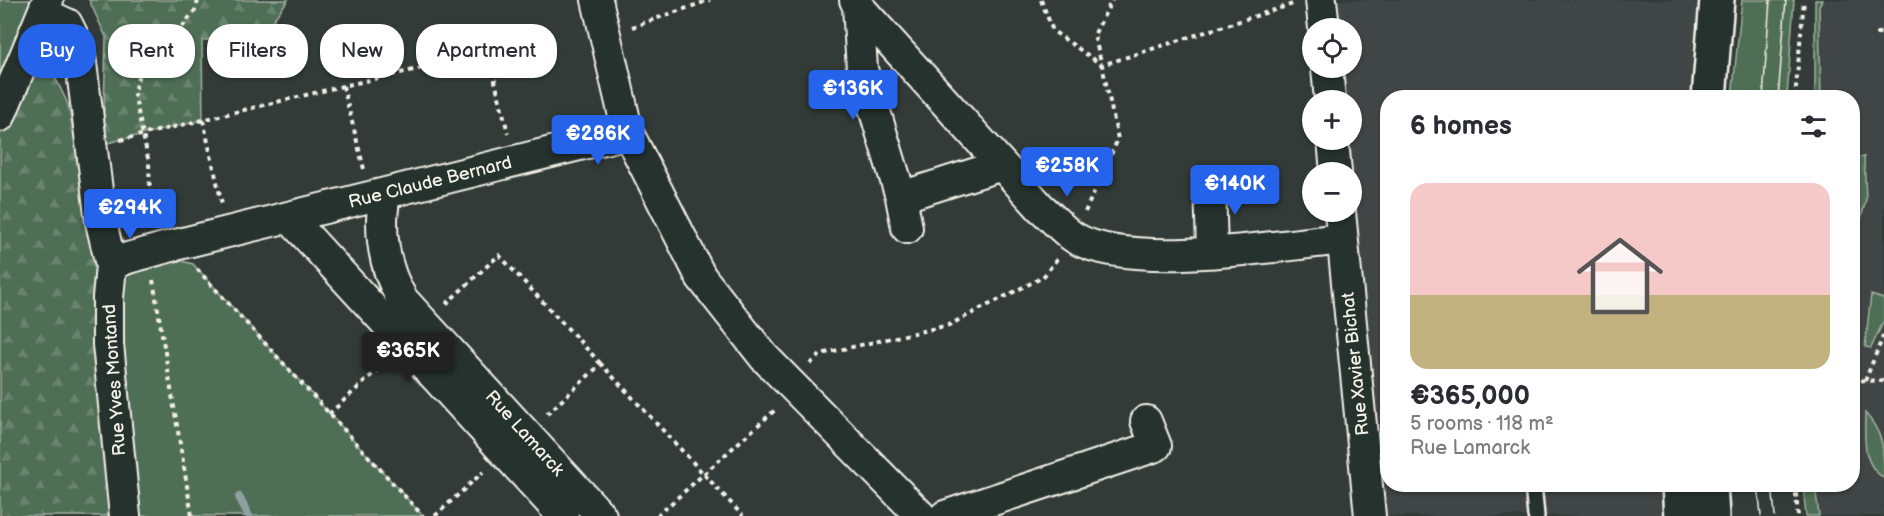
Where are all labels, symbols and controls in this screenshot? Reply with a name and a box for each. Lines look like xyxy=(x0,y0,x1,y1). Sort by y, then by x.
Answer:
map controls xyxy=(1302,18,1362,222)
button: locate xyxy=(1302,18,1362,78)
chip: Buy xyxy=(18,24,96,78)
chip: Rent xyxy=(108,24,195,78)
chip: Filters xyxy=(207,24,308,78)
chip: New xyxy=(320,24,404,78)
chip: Apartment xyxy=(416,24,557,78)
pin: €136K xyxy=(811,70,895,121)
text: €136K xyxy=(823,77,883,101)
button: + xyxy=(1302,90,1362,150)
icon: filters xyxy=(1797,110,1830,143)
text: 6 homes xyxy=(1410,111,1512,142)
pin: €286K xyxy=(556,115,640,166)
text: €286K xyxy=(566,122,630,146)
pin: €258K xyxy=(1025,147,1109,198)
street label: Rue Claude Bernard xyxy=(346,152,514,213)
text: €258K xyxy=(1035,154,1099,178)
button: − xyxy=(1302,162,1362,222)
pin: €140K xyxy=(1193,165,1277,216)
text: €140K xyxy=(1204,172,1266,196)
pin: €294K xyxy=(88,189,172,240)
text: €294K xyxy=(98,196,162,220)
icon: home xyxy=(1566,222,1674,330)
street label: Rue Xavier Bichat xyxy=(1337,291,1373,437)
street label: Rue Yves Montand xyxy=(99,303,130,457)
pin: €365K xyxy=(366,332,450,383)
text: €365K xyxy=(376,339,440,363)
text: €365,000 xyxy=(1410,381,1530,412)
street label: Rue Lamarck xyxy=(481,386,569,481)
text: 5 rooms · 118 m² xyxy=(1410,412,1554,436)
text: Rue Lamarck xyxy=(1410,436,1530,460)

